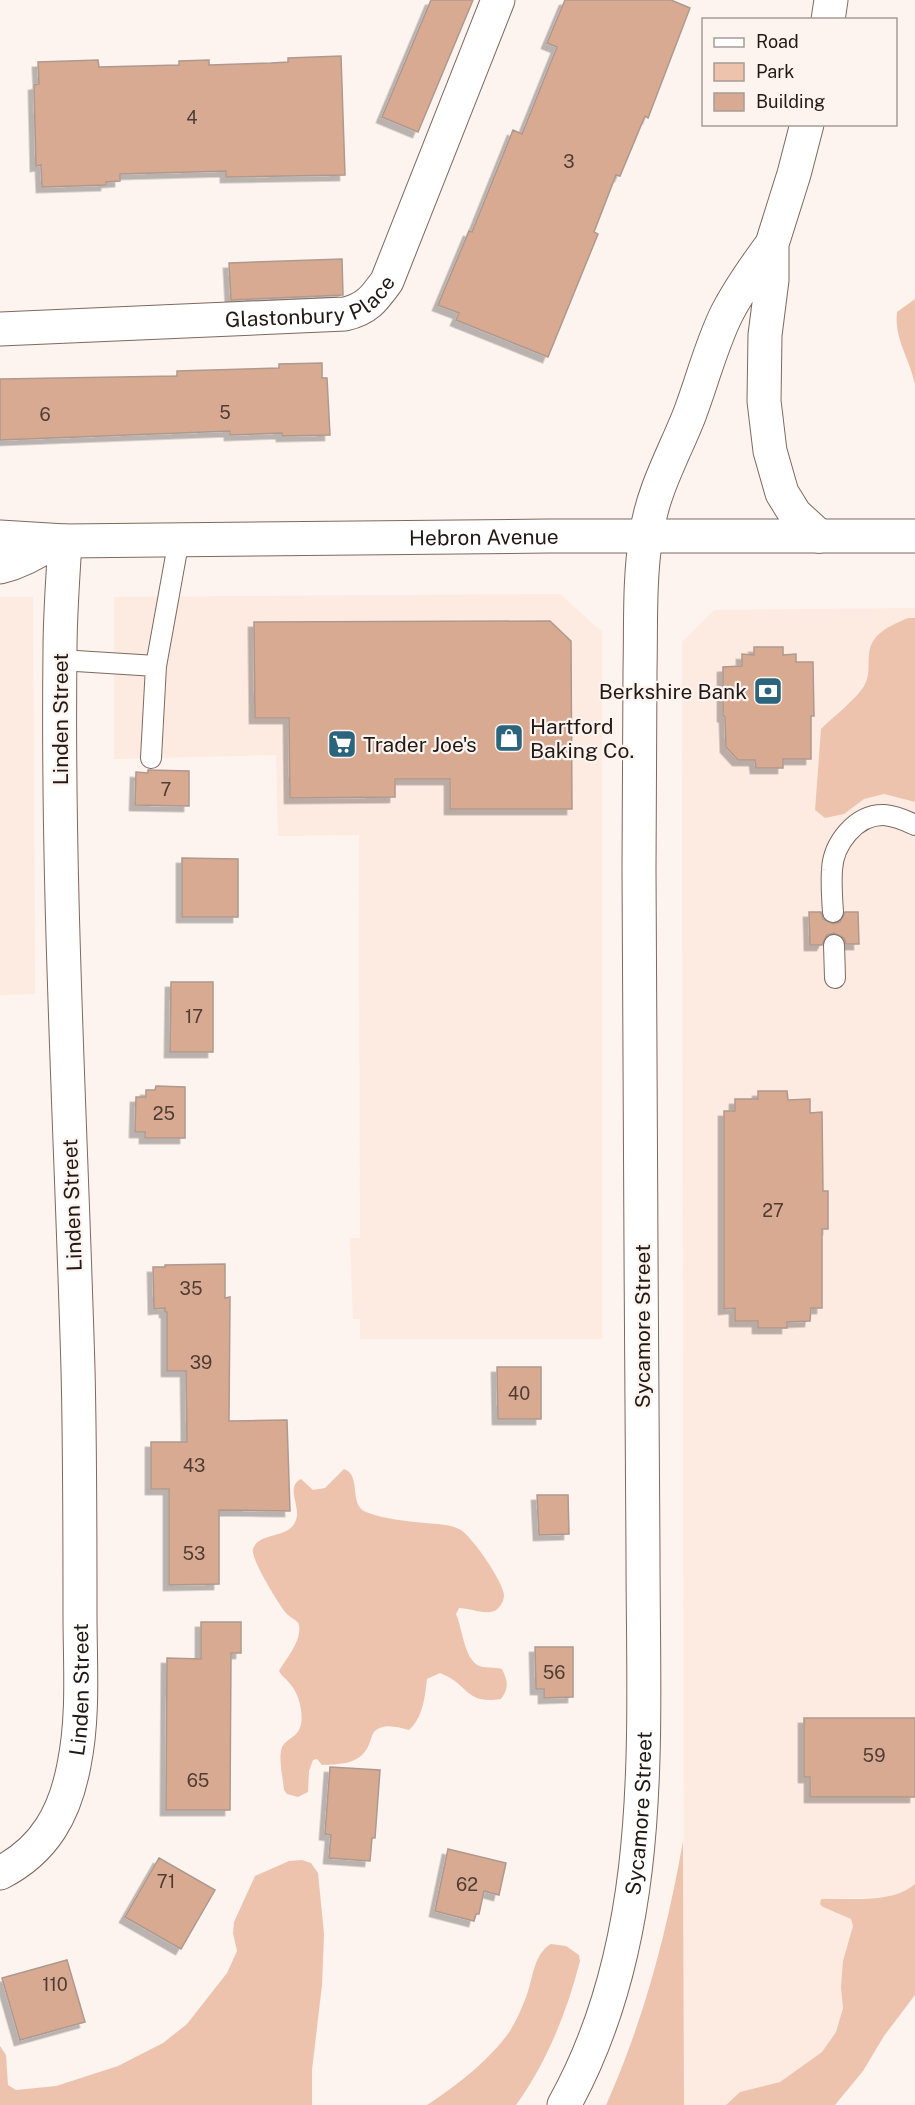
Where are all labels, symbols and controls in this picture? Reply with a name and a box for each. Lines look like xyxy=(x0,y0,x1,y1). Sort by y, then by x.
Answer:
legend xyxy=(702,18,897,126)
text: Road xyxy=(756,31,799,52)
text: Park xyxy=(756,61,794,82)
text: Building xyxy=(756,91,825,112)
house number: 4 xyxy=(186,107,198,128)
house number: 3 xyxy=(563,151,575,172)
street label: Glastonbury Place xyxy=(224,270,400,332)
house number: 5 xyxy=(219,402,231,423)
house number: 6 xyxy=(39,404,51,425)
street label: Hebron Avenue xyxy=(409,524,559,550)
street label: Linden Street xyxy=(48,653,73,785)
bank icon: Berkshire Bank xyxy=(752,675,784,707)
place label: Berkshire Bank xyxy=(599,679,747,704)
place label: Hartford Baking Co. xyxy=(530,714,634,763)
shop icon: Hartford Baking Co. xyxy=(493,722,525,754)
supermarket icon: Trader Joe's xyxy=(326,728,358,760)
place label: Trader Joe's xyxy=(363,732,477,757)
house number: 7 xyxy=(161,779,171,800)
house number: 17 xyxy=(185,1006,203,1027)
house number: 25 xyxy=(153,1103,175,1124)
street label: Linden Street xyxy=(57,1138,87,1272)
house number: 27 xyxy=(762,1200,784,1221)
street label: Sycamore Street xyxy=(630,1244,655,1408)
house number: 35 xyxy=(180,1278,202,1299)
house number: 39 xyxy=(190,1352,212,1373)
house number: 40 xyxy=(508,1383,530,1404)
house number: 43 xyxy=(183,1455,205,1476)
house number: 53 xyxy=(183,1543,205,1564)
street label: Linden Street xyxy=(63,1623,93,1757)
house number: 56 xyxy=(543,1662,565,1683)
street label: Sycamore Street xyxy=(619,1731,656,1897)
house number: 59 xyxy=(863,1745,885,1766)
house number: 65 xyxy=(187,1770,209,1791)
house number: 71 xyxy=(157,1871,175,1892)
house number: 62 xyxy=(456,1874,478,1895)
house number: 110 xyxy=(42,1974,68,1995)

